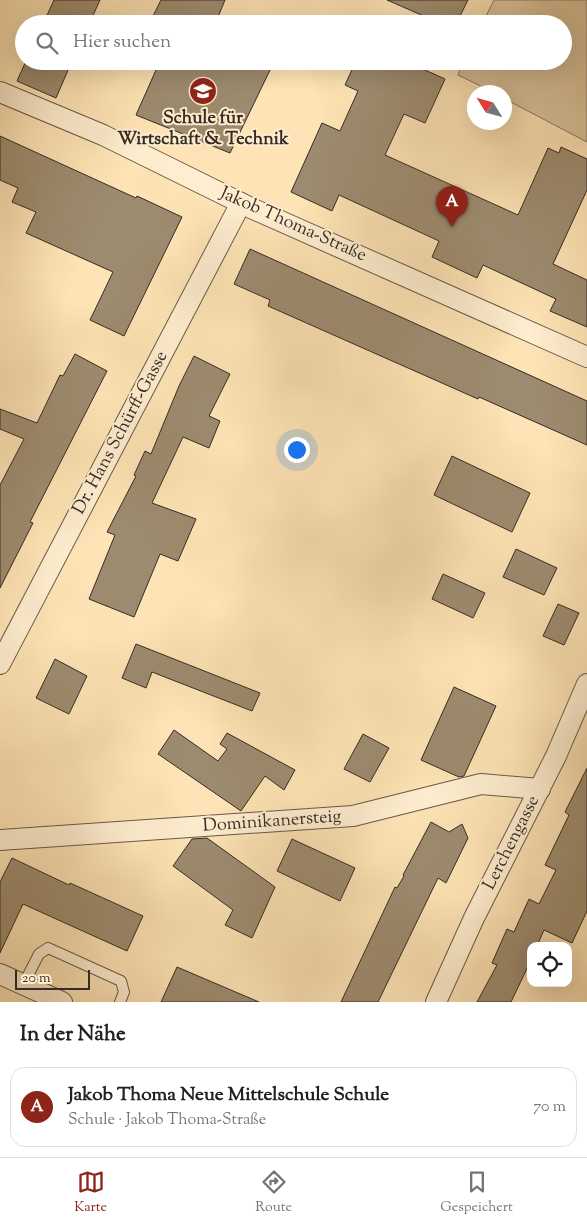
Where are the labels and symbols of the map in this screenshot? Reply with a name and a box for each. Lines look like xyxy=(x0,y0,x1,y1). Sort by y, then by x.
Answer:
school or university icon: Schule für Wirtschaft & Technik xyxy=(188,76,218,106)
north arrow xyxy=(467,85,512,130)
place label: Schule für Wirtschaft & Technik xyxy=(117,106,289,153)
street label: Jakob Thoma-Straße xyxy=(215,181,370,269)
pin: A xyxy=(436,186,468,227)
street label: Dr. Hans Schürff-Gasse xyxy=(67,347,175,519)
your location xyxy=(284,437,310,463)
street label: Lerchengasse xyxy=(477,791,547,895)
street label: Dominikanersteig xyxy=(202,804,342,840)
scale bar xyxy=(15,967,90,990)

